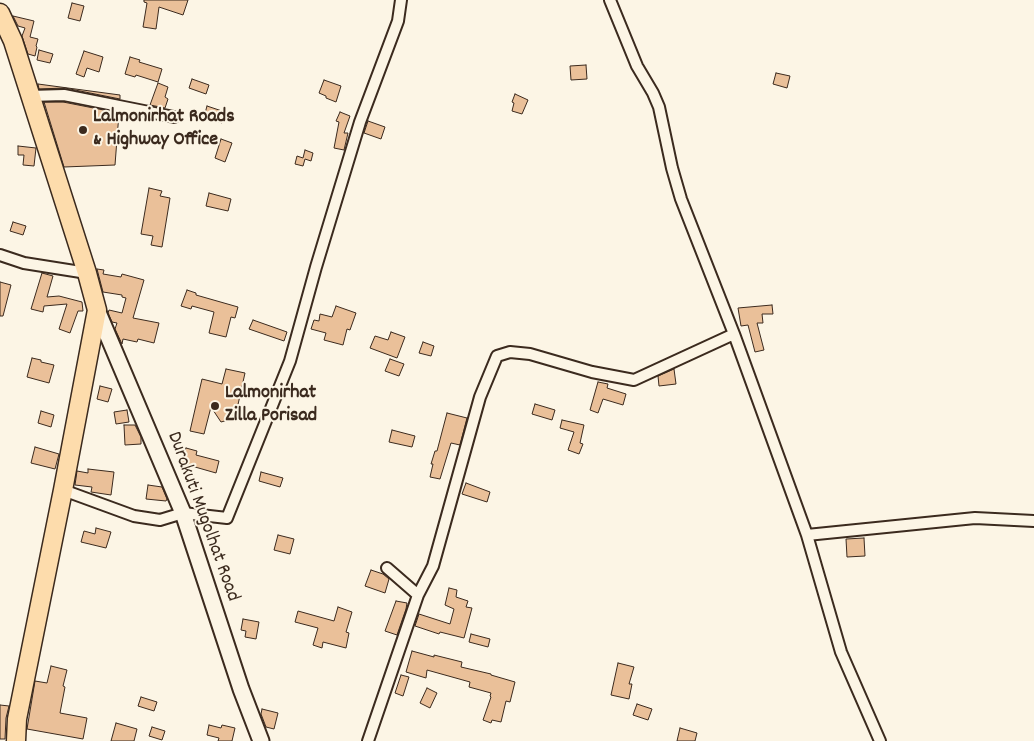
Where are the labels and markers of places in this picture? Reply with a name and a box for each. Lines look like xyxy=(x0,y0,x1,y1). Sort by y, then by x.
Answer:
place label: Lalmonirhat Roads & Highway Office xyxy=(93,106,235,153)
marker: Lalmonirhat Roads & Highway Office xyxy=(77,124,89,136)
place label: Lalmonirhat Zilla Porisad xyxy=(225,382,317,429)
marker: Lalmonirhat Zilla Porisad xyxy=(209,400,221,412)

